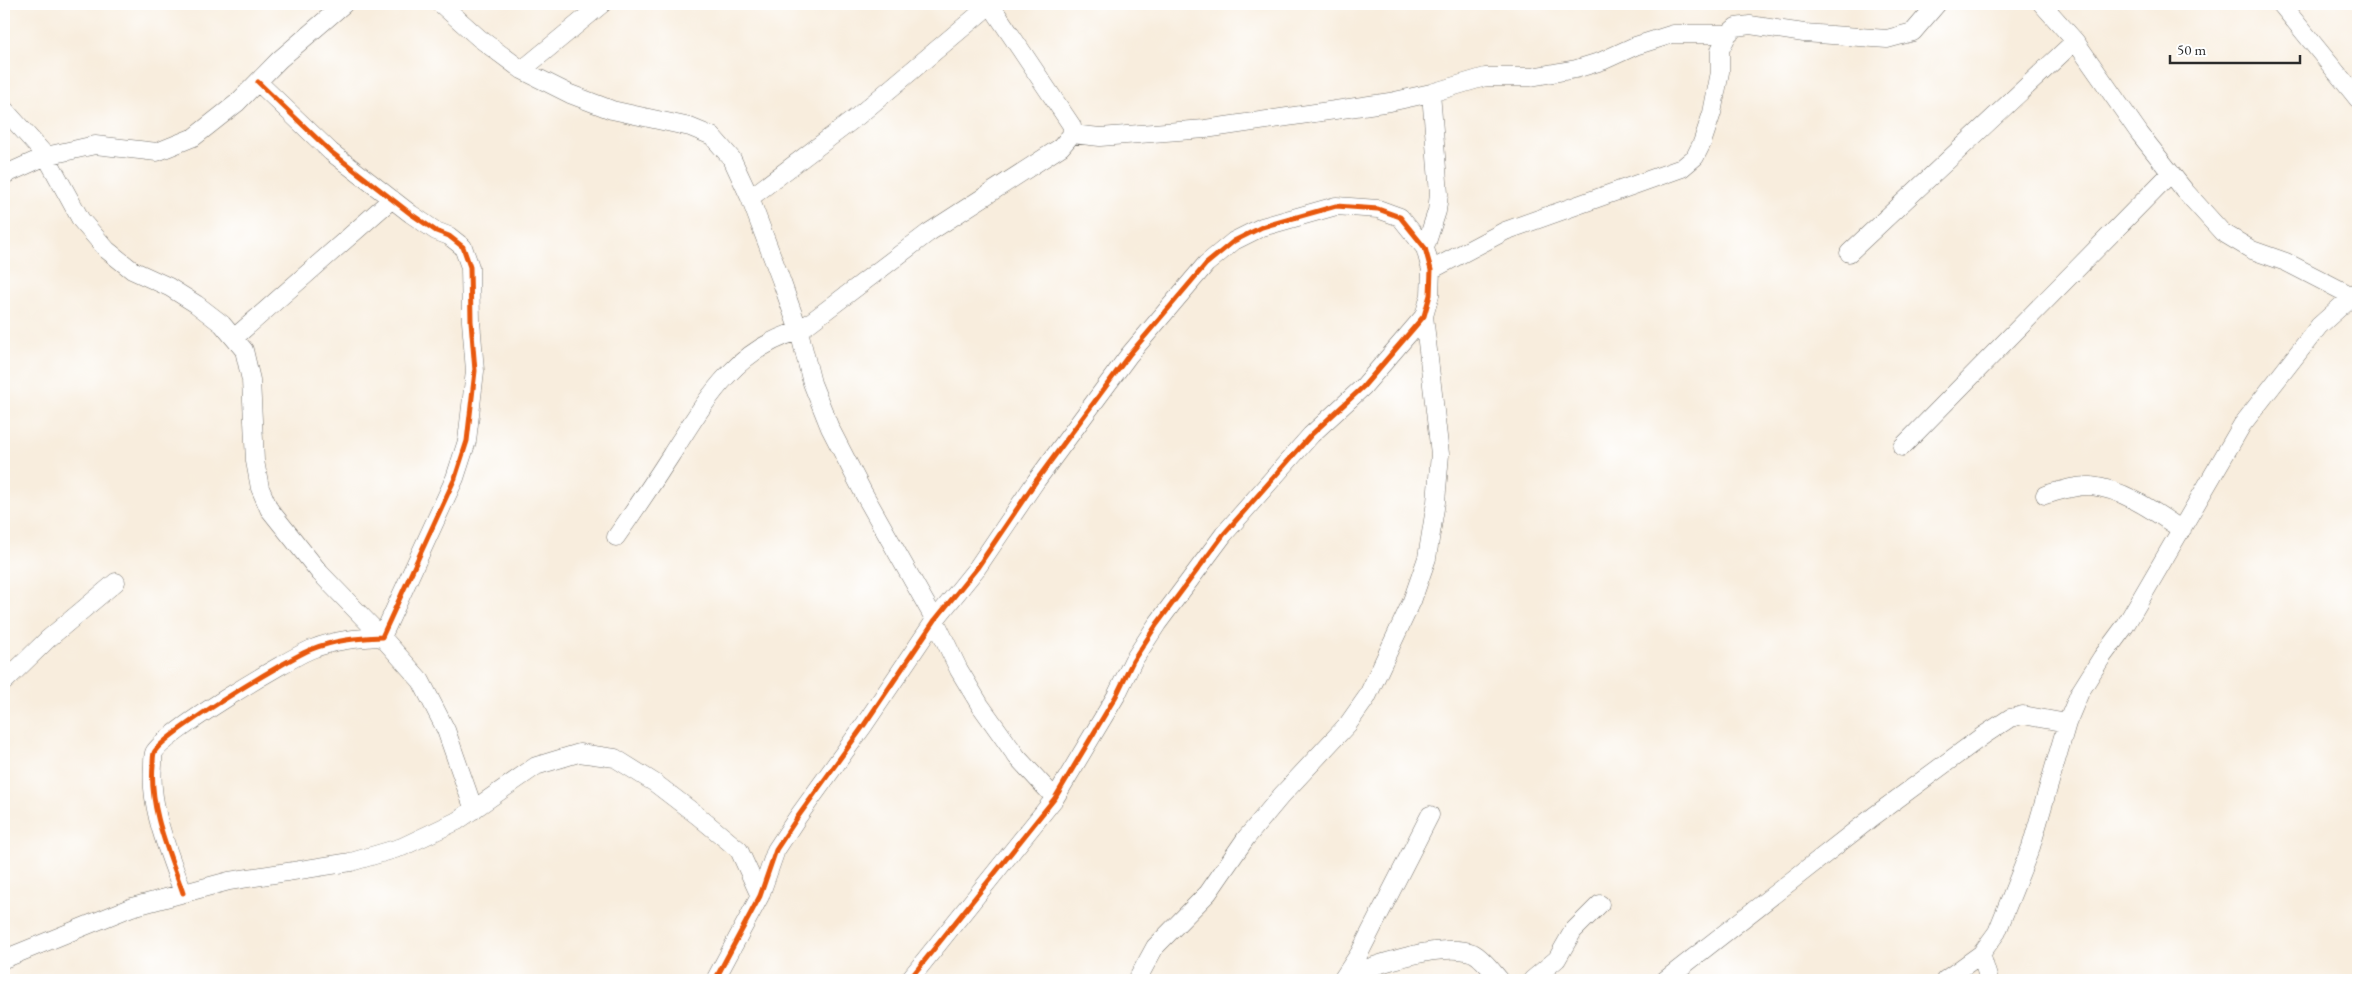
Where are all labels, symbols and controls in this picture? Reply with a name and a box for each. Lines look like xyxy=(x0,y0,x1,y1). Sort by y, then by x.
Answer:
scale bar xyxy=(2170,32,2300,64)
text: 50 m xyxy=(2177,40,2206,59)

